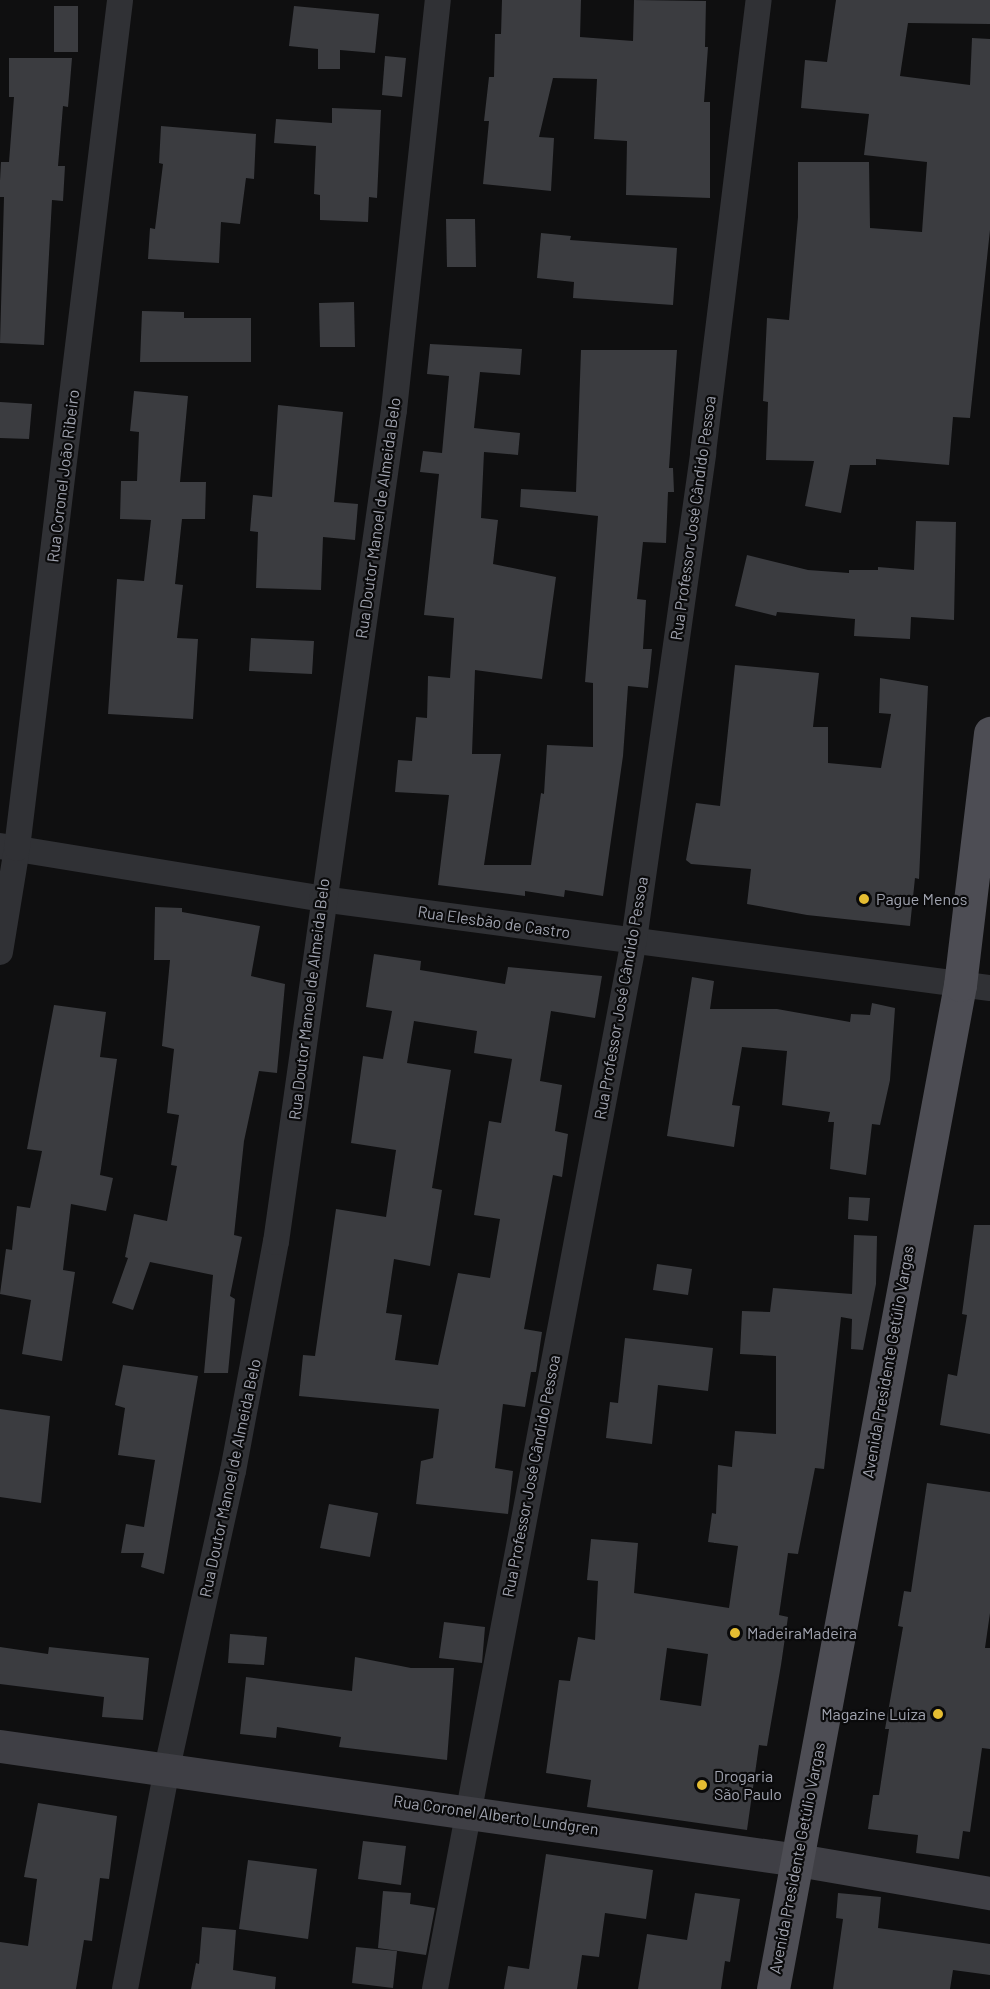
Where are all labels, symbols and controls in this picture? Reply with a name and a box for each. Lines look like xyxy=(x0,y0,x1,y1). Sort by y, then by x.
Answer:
street label: Rua Coronel João Ribeiro xyxy=(43,388,83,564)
street label: Rua Professor José Cândido Pessoa xyxy=(666,395,720,641)
street label: Rua Doutor Manoel de Almeida Belo xyxy=(352,396,404,640)
street label: Rua Professor José Cândido Pessoa xyxy=(590,875,652,1121)
street label: Rua Doutor Manoel de Almeida Belo xyxy=(285,877,333,1121)
place label: Pague Menos xyxy=(876,889,967,909)
marker: Pague Menos xyxy=(857,892,871,906)
street label: Rua Elesbão de Castro xyxy=(416,902,572,942)
street label: Avenida Presidente Getúlio Vargas xyxy=(858,1244,918,1480)
street label: Rua Professor José Cândido Pessoa xyxy=(498,1353,564,1599)
street label: Rua Doutor Manoel de Almeida Belo xyxy=(195,1357,265,1599)
place label: MadeiraMadeira xyxy=(747,1623,857,1643)
marker: MadeiraMadeira xyxy=(728,1626,742,1640)
place label: Magazine Luiza xyxy=(821,1704,926,1724)
marker: Magazine Luiza xyxy=(931,1707,945,1721)
street label: Avenida Presidente Getúlio Vargas xyxy=(765,1740,829,1976)
place label: Drogaria São Paulo xyxy=(714,1766,782,1804)
marker: Drogaria São Paulo xyxy=(695,1778,709,1792)
street label: Rua Coronel Alberto Lundgren xyxy=(392,1791,600,1839)

